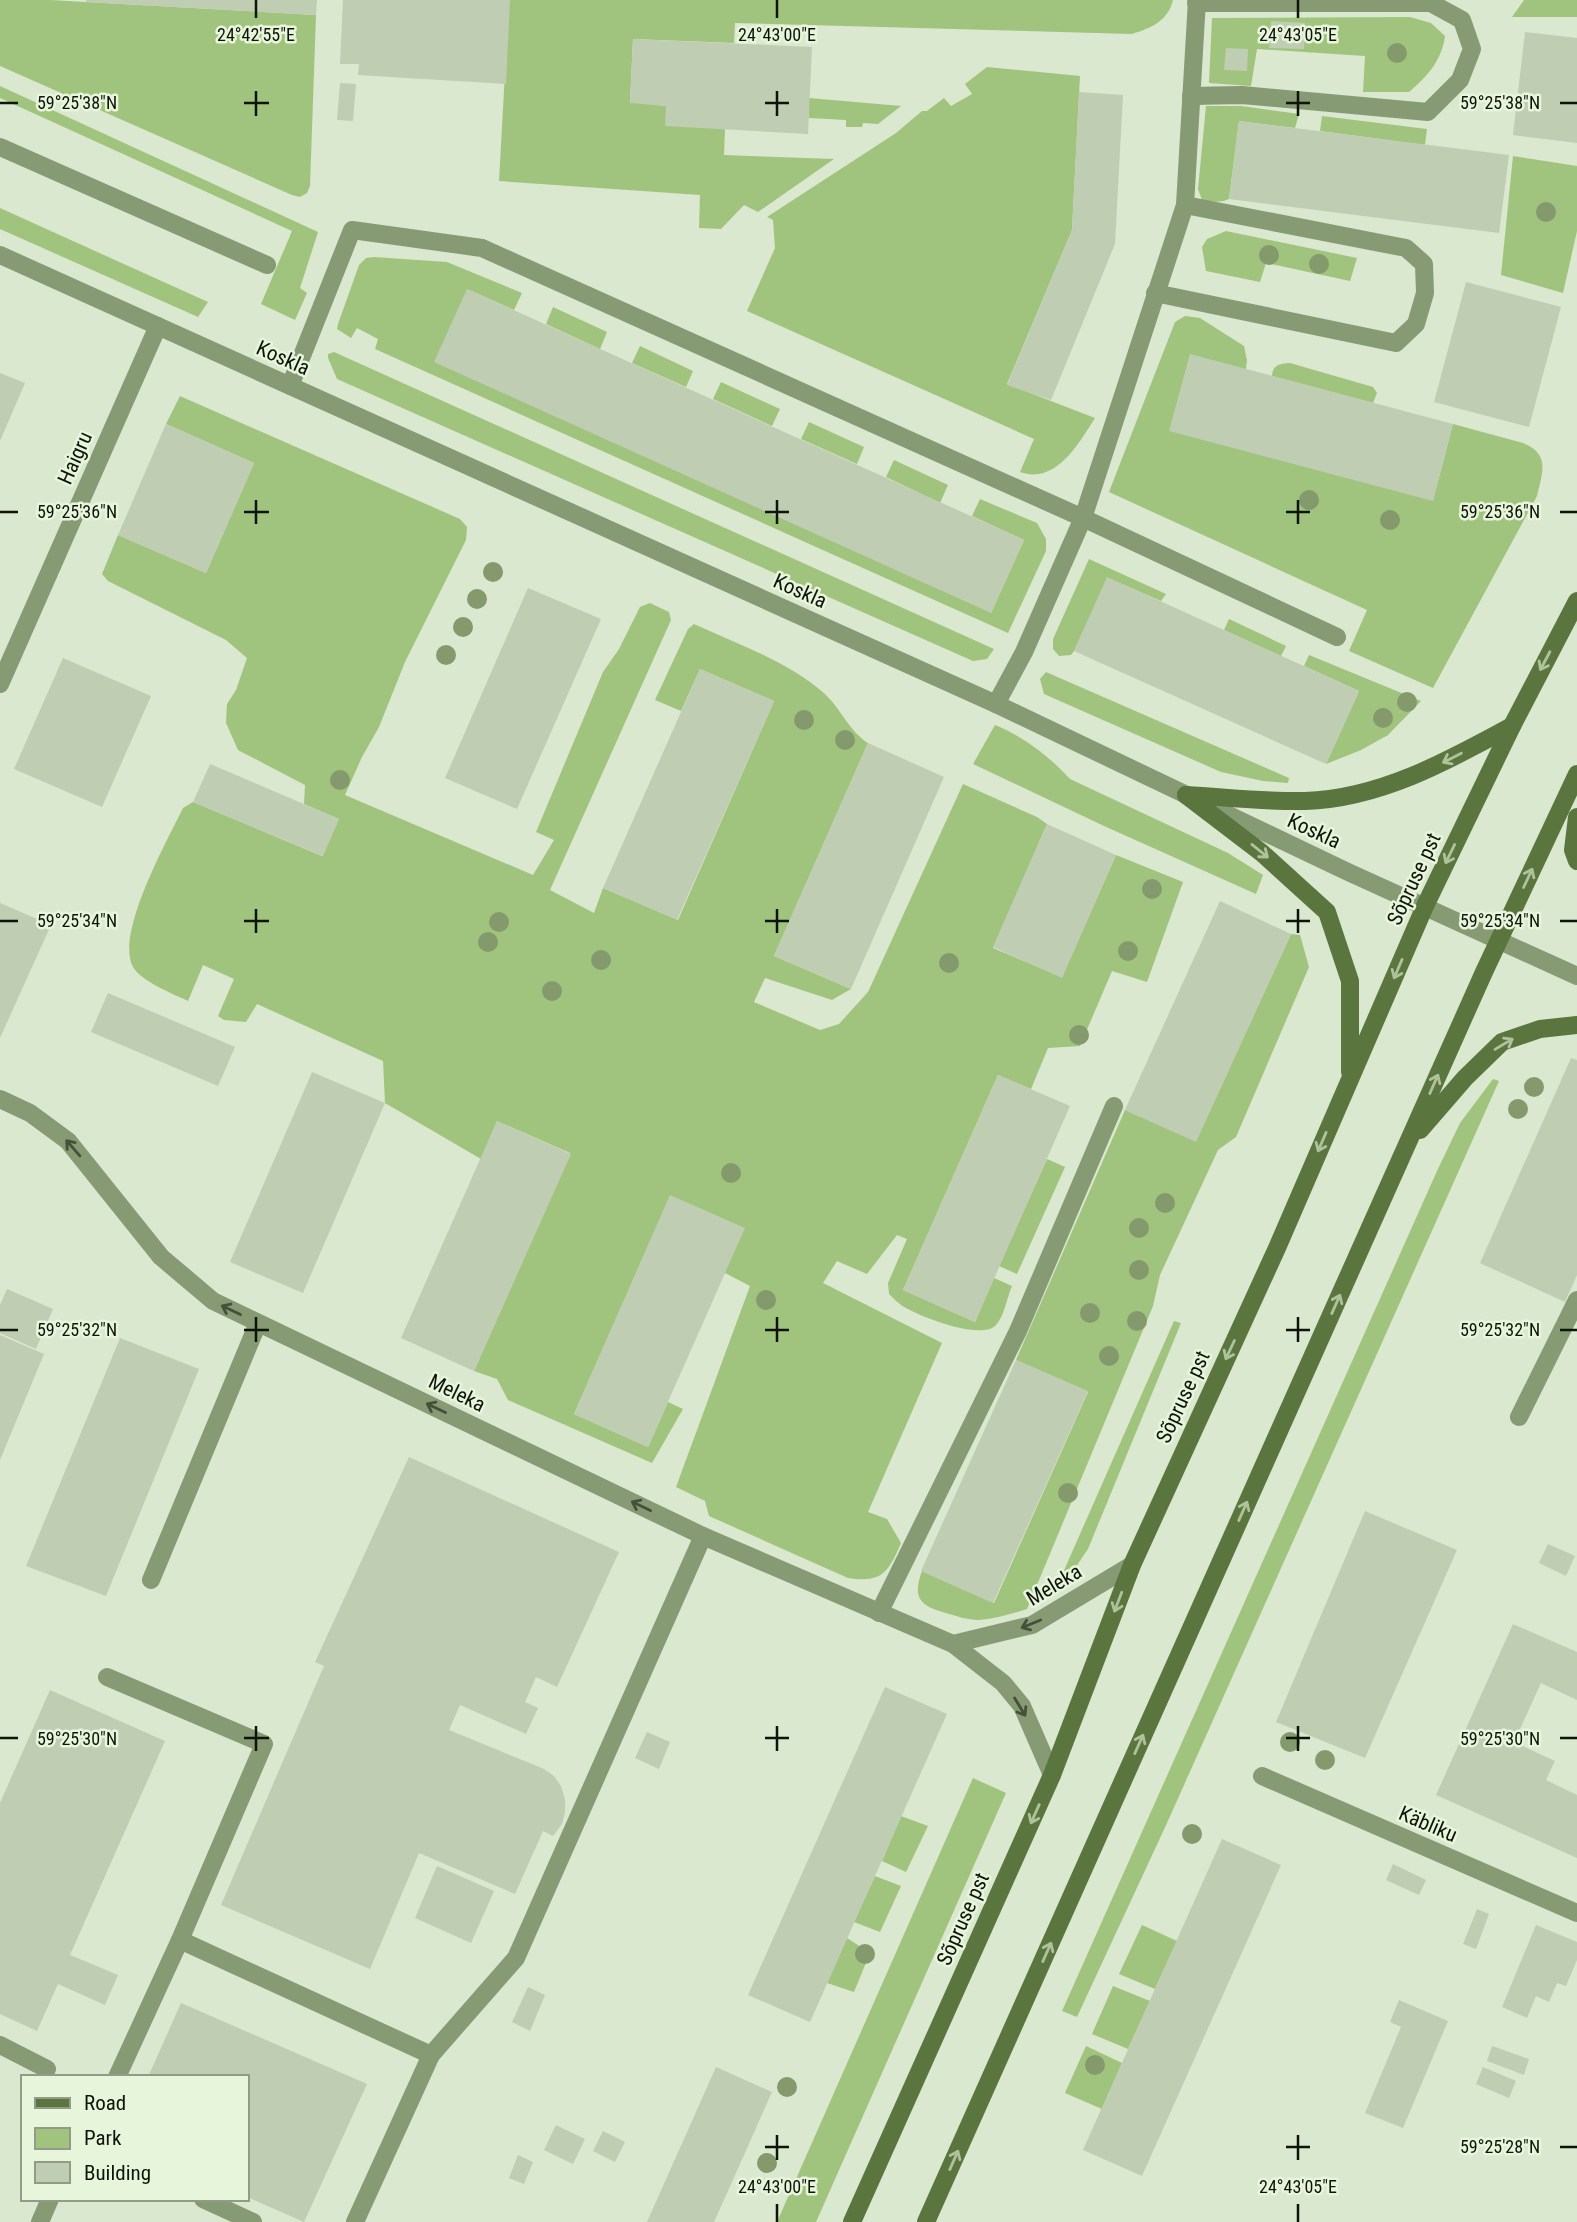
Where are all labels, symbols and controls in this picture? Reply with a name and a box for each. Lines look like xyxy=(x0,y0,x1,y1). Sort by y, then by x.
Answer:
text: 24°42'55"E xyxy=(217,24,295,45)
text: 24°43'00"E xyxy=(738,24,816,45)
text: 24°43'05"E xyxy=(1259,24,1337,45)
text: 59°25'38"N xyxy=(37,92,117,113)
text: 59°25'38"N xyxy=(1460,92,1540,113)
street label: Koskla xyxy=(253,336,313,380)
street label: Haigru xyxy=(53,428,97,488)
text: 59°25'36"N xyxy=(37,501,117,522)
text: 59°25'36"N xyxy=(1460,501,1540,522)
street label: Koskla xyxy=(770,569,830,613)
one-way arrow xyxy=(1538,650,1552,671)
one-way arrow xyxy=(1442,752,1463,766)
street label: Koskla xyxy=(1284,808,1344,854)
street label: Sõpruse pst xyxy=(1382,829,1446,929)
one-way arrow xyxy=(1443,843,1456,864)
one-way arrow xyxy=(1250,844,1268,859)
one-way arrow xyxy=(1522,868,1535,889)
text: 59°25'34"N xyxy=(37,910,117,931)
text: 59°25'34"N xyxy=(1460,910,1540,931)
one-way arrow xyxy=(1390,958,1403,979)
one-way arrow xyxy=(1494,1037,1514,1051)
one-way arrow xyxy=(1428,1074,1441,1095)
one-way arrow xyxy=(1315,1131,1328,1152)
one-way arrow xyxy=(65,1140,81,1158)
one-way arrow xyxy=(1330,1293,1343,1315)
one-way arrow xyxy=(221,1302,242,1316)
text: 59°25'32"N xyxy=(37,1319,117,1340)
text: 59°25'32"N xyxy=(1460,1319,1540,1340)
one-way arrow xyxy=(1223,1339,1236,1360)
street label: Sõpruse pst xyxy=(1151,1347,1215,1447)
street label: Meleka xyxy=(425,1369,489,1417)
one-way arrow xyxy=(426,1400,447,1414)
one-way arrow xyxy=(631,1499,652,1513)
one-way arrow xyxy=(1237,1501,1250,1523)
street label: Meleka xyxy=(1022,1559,1086,1611)
one-way arrow xyxy=(1110,1591,1123,1613)
one-way arrow xyxy=(1021,1618,1042,1631)
one-way arrow xyxy=(1013,1697,1028,1716)
text: 59°25'30"N xyxy=(37,1728,117,1749)
text: 59°25'30"N xyxy=(1460,1728,1540,1749)
one-way arrow xyxy=(1133,1734,1146,1755)
street label: Käbliku xyxy=(1395,1801,1461,1847)
one-way arrow xyxy=(1028,1803,1041,1824)
street label: Sõpruse pst xyxy=(932,1869,994,1969)
one-way arrow xyxy=(1041,1942,1054,1963)
legend xyxy=(21,2075,248,2201)
text: Road xyxy=(84,2091,126,2115)
text: Park xyxy=(84,2126,122,2150)
text: 59°25'28"N xyxy=(1460,2136,1540,2157)
one-way arrow xyxy=(948,2149,961,2171)
text: Building xyxy=(84,2161,151,2185)
text: 24°43'00"E xyxy=(738,2176,816,2197)
text: 24°43'05"E xyxy=(1259,2176,1337,2197)

